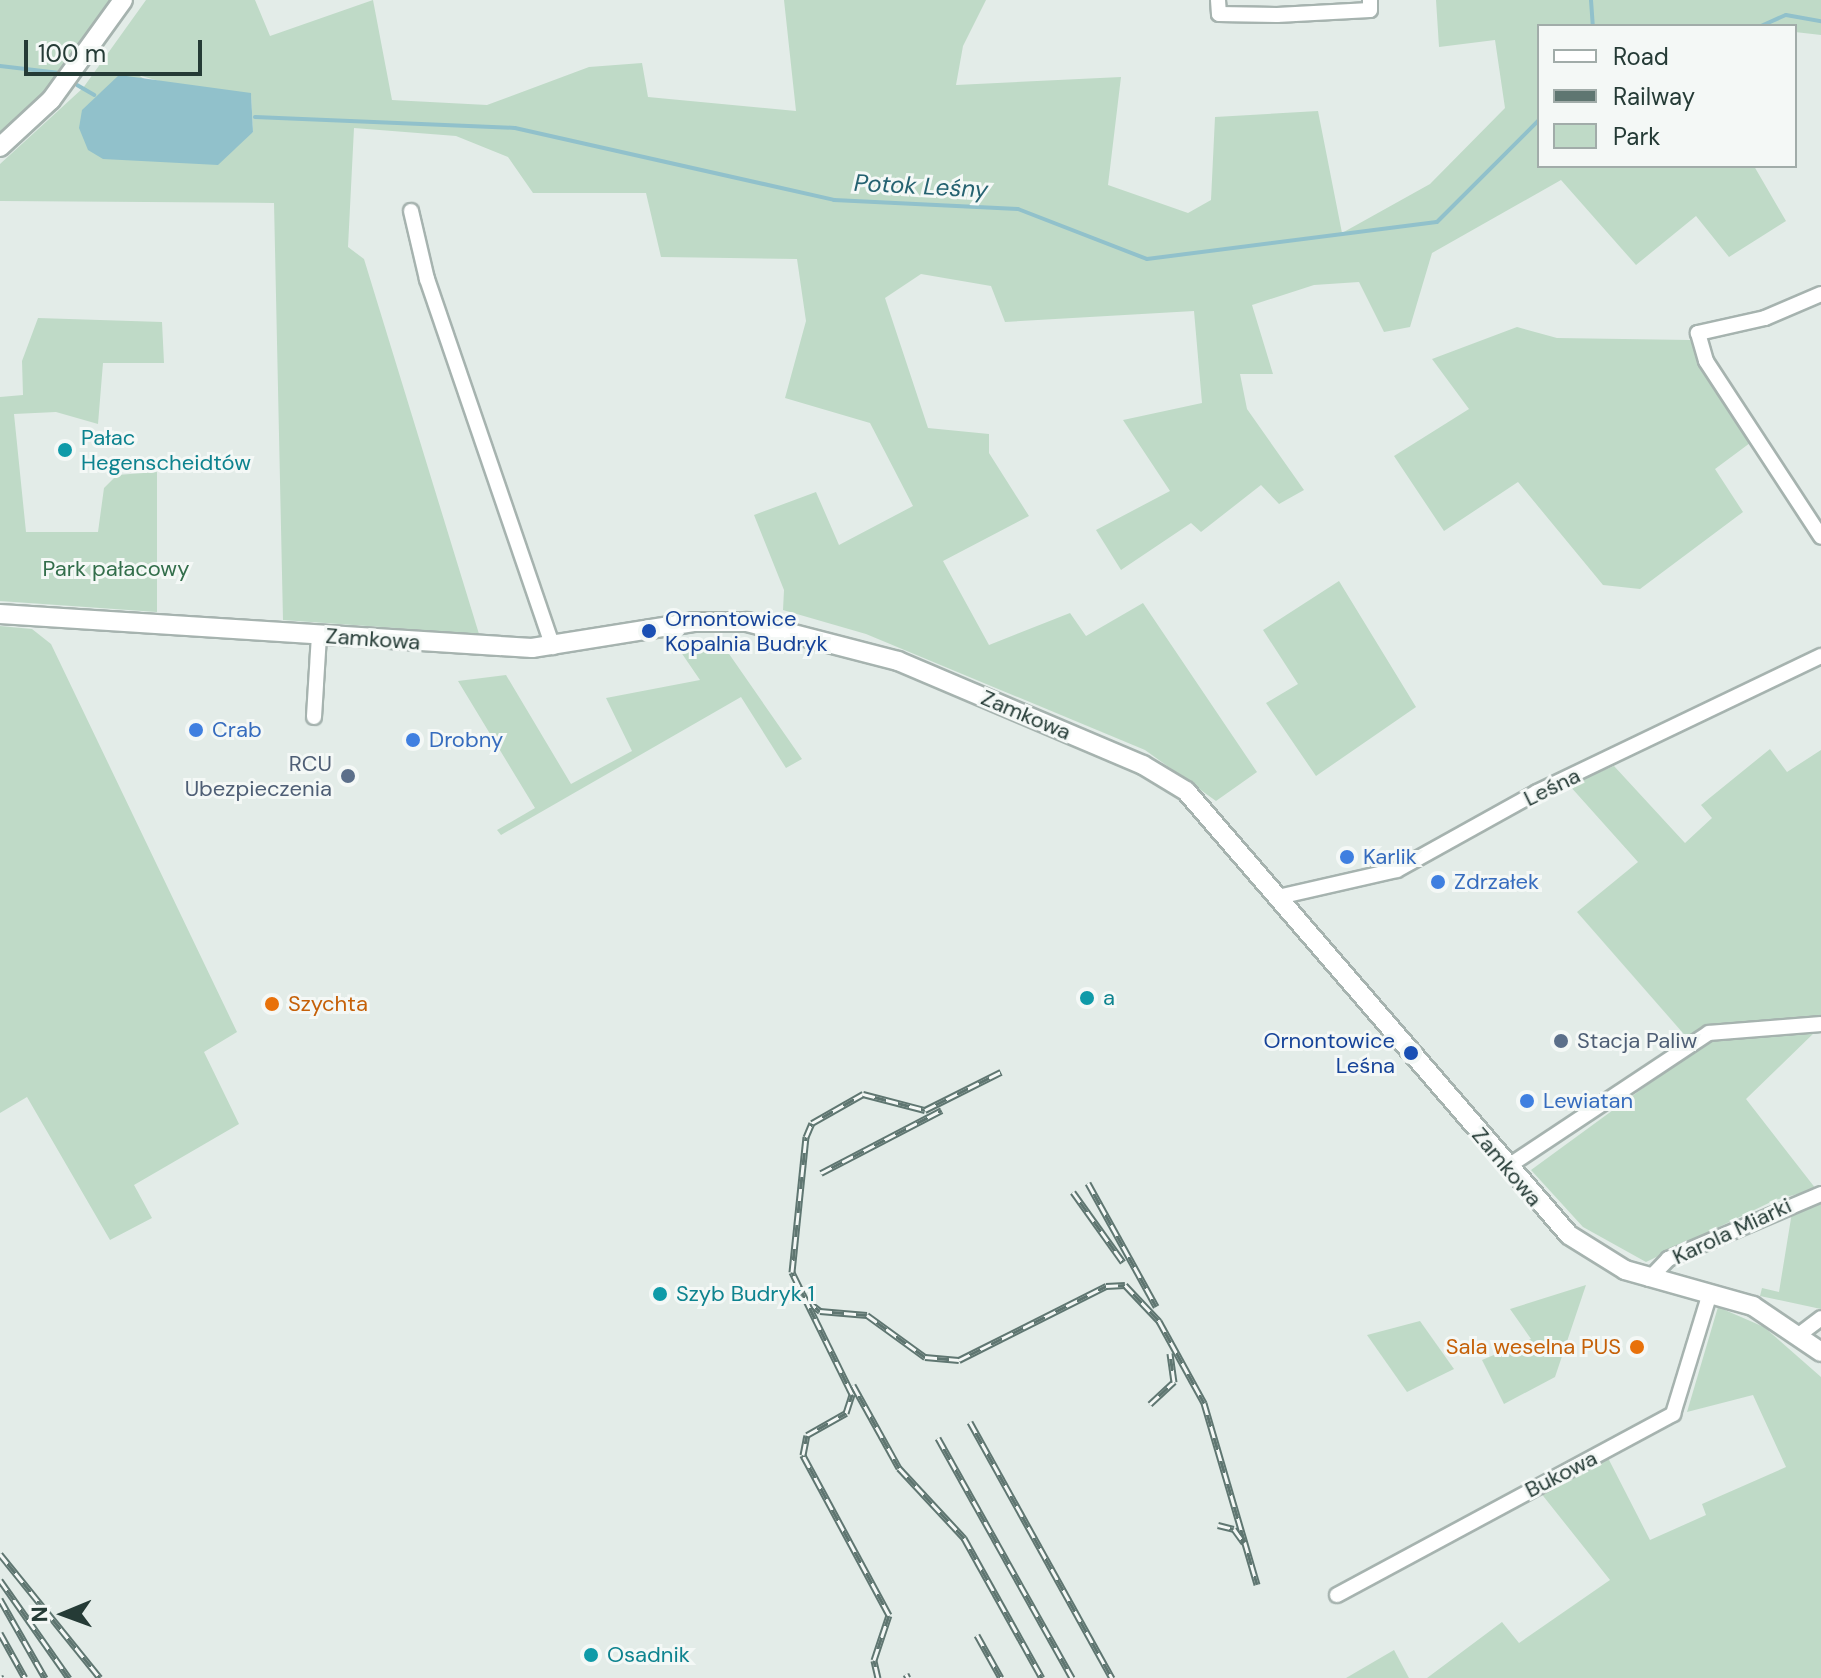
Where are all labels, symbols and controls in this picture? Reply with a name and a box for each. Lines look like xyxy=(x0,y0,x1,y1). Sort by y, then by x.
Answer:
scale bar xyxy=(28,24,206,74)
legend xyxy=(1537,24,1797,168)
text: 100 m xyxy=(38,38,106,69)
text: Road xyxy=(1613,41,1669,72)
text: Railway xyxy=(1613,81,1695,112)
text: Park xyxy=(1613,121,1660,152)
water label: Potok Leśny xyxy=(853,168,989,204)
place label: Pałac Hegenscheidtów xyxy=(81,424,251,476)
marker: Pałac Hegenscheidtów xyxy=(56,441,74,459)
park label: Park pałacowy xyxy=(43,556,189,582)
place label: Ornontowice Kopalnia Budryk xyxy=(665,605,828,656)
marker: Ornontowice Kopalnia Budryk xyxy=(640,622,658,640)
street label: Zamkowa xyxy=(325,623,421,655)
street label: Zamkowa xyxy=(977,684,1075,746)
place label: Crab xyxy=(212,717,262,743)
marker: Crab xyxy=(187,721,205,739)
place label: Drobny xyxy=(429,727,503,753)
marker: Drobny xyxy=(404,731,422,749)
place label: RCU Ubezpieczenia xyxy=(185,750,332,802)
street label: Leśna xyxy=(1520,762,1584,812)
marker: RCU Ubezpieczenia xyxy=(339,767,357,785)
place label: Karlik xyxy=(1363,844,1417,870)
marker: Karlik xyxy=(1338,848,1356,866)
place label: Zdrzałek xyxy=(1454,869,1539,895)
marker: Zdrzałek xyxy=(1429,873,1447,891)
place label: a xyxy=(1103,985,1115,1011)
marker: a xyxy=(1078,989,1096,1007)
place label: Szychta xyxy=(288,991,368,1017)
marker: Szychta xyxy=(263,995,281,1013)
place label: Ornontowice Leśna xyxy=(1263,1027,1395,1078)
place label: Stacja Paliw xyxy=(1577,1028,1697,1054)
marker: Stacja Paliw xyxy=(1552,1032,1570,1050)
marker: Ornontowice Leśna xyxy=(1402,1044,1420,1062)
place label: Lewiatan xyxy=(1543,1088,1633,1114)
marker: Lewiatan xyxy=(1518,1092,1536,1110)
street label: Zamkowa xyxy=(1466,1122,1548,1212)
street label: Karola Miarki xyxy=(1668,1192,1796,1270)
place label: Szyb Budryk 1 xyxy=(676,1281,815,1307)
marker: Szyb Budryk 1 xyxy=(651,1285,669,1303)
place label: Sala weselna PUS xyxy=(1446,1334,1621,1360)
marker: Sala weselna PUS xyxy=(1628,1338,1646,1356)
street label: Bukowa xyxy=(1521,1445,1601,1503)
north arrow xyxy=(24,1574,104,1654)
text: N xyxy=(25,1606,54,1623)
place label: Osadnik xyxy=(607,1642,690,1668)
marker: Osadnik xyxy=(582,1646,600,1664)

